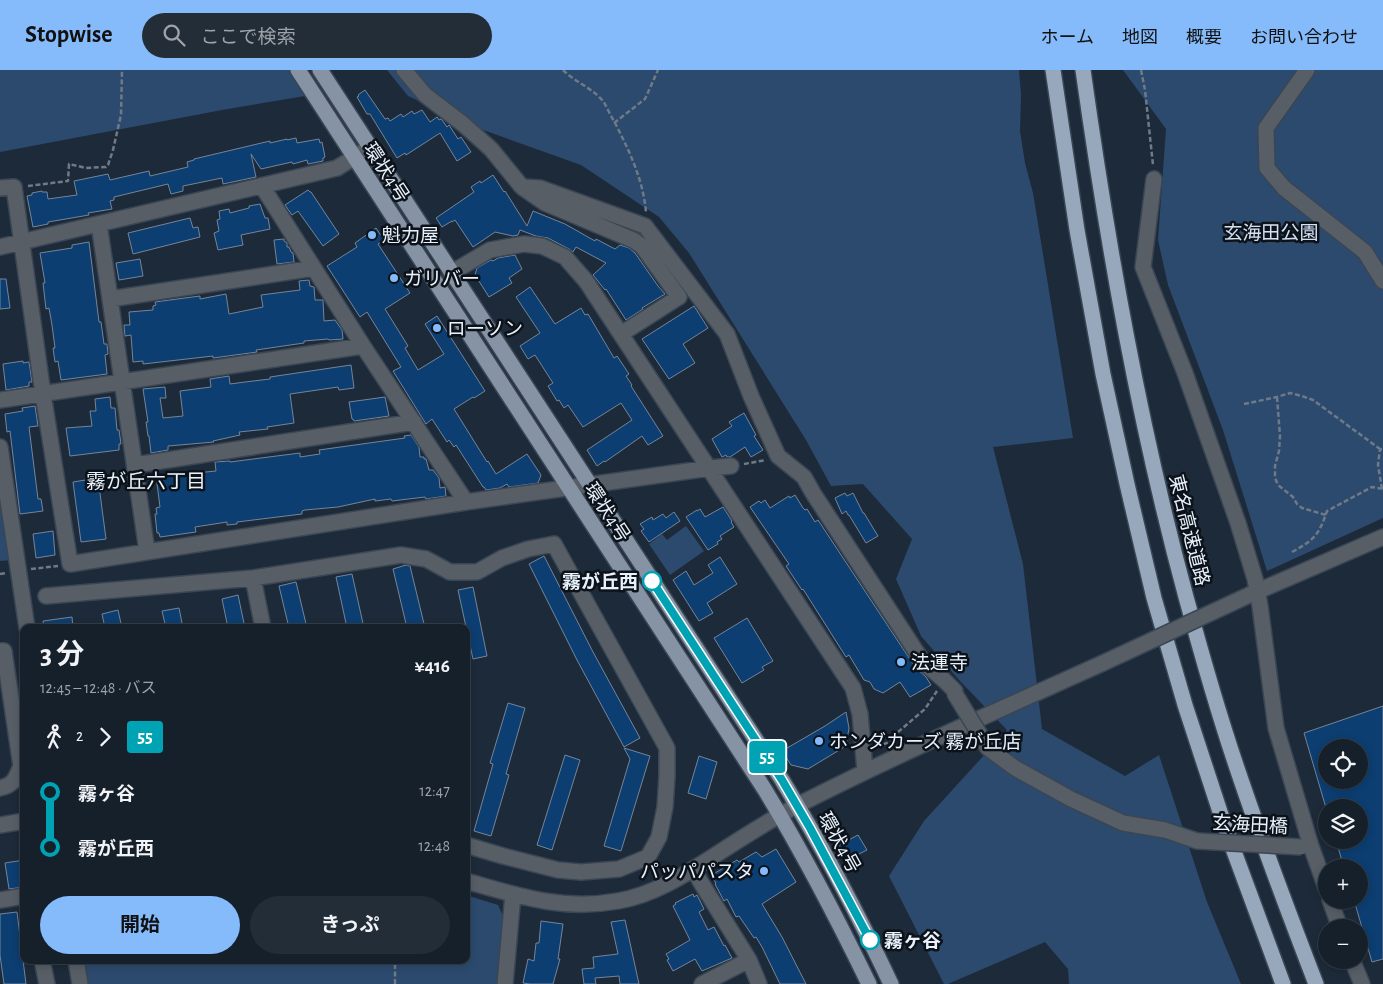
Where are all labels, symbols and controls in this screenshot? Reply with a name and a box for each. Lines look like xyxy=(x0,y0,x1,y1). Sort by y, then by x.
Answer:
search box xyxy=(142,13,492,58)
icon: search xyxy=(160,21,188,49)
text: Stopwise xyxy=(25,23,112,47)
text: ここで検索 xyxy=(200,28,295,47)
text: ホーム xyxy=(1041,29,1094,47)
text: 地図 xyxy=(1122,29,1158,47)
text: 概要 xyxy=(1186,29,1222,47)
text: お問い合わせ xyxy=(1250,29,1358,47)
street label: 環状4号 xyxy=(360,139,413,206)
park label: 玄海田公園 xyxy=(1223,223,1319,243)
place label: 魁力屋 xyxy=(382,225,439,246)
marker: 魁力屋 xyxy=(366,229,378,241)
place label: ガリバー xyxy=(404,269,480,289)
marker: ガリバー xyxy=(388,272,400,284)
place label: ローソン xyxy=(447,320,523,339)
marker: ローソン xyxy=(431,322,443,334)
district label: 霧が丘六丁目 xyxy=(86,471,206,492)
street label: 東名高速道路 xyxy=(1166,472,1213,588)
street label: 環状4号 xyxy=(581,479,634,546)
place label: 霧が丘西 xyxy=(562,571,638,592)
marker: 霧が丘西 xyxy=(642,571,662,591)
text: 3 分 xyxy=(40,641,84,669)
place label: 法運寺 xyxy=(911,652,968,673)
marker: 法運寺 xyxy=(895,656,907,668)
text: ¥416 xyxy=(414,657,450,676)
text: 12:45 – 12:48 · バス xyxy=(40,680,156,696)
icon: walk xyxy=(40,723,68,751)
icon: forward xyxy=(91,723,119,751)
text: 2 xyxy=(76,728,83,744)
text: 55 xyxy=(137,728,153,746)
place label: ホンダカーズ 霧が丘店 xyxy=(829,731,1021,752)
marker: ホンダカーズ 霧が丘店 xyxy=(813,735,825,747)
map controls xyxy=(1318,739,1368,969)
button: locate xyxy=(1318,739,1368,789)
line badge: 55 xyxy=(744,741,790,773)
text: 55 xyxy=(759,748,775,766)
text: 12:47 xyxy=(419,783,450,799)
text: 霧ヶ谷 xyxy=(78,785,135,804)
button: layers xyxy=(1318,799,1368,849)
street label: 環状4号 xyxy=(814,809,864,876)
street label: 玄海田橋 xyxy=(1211,813,1288,837)
text: 12:48 xyxy=(418,838,450,854)
text: 霧が丘西 xyxy=(78,840,154,859)
button: + xyxy=(1318,859,1368,909)
place label: パッパパスタ xyxy=(640,862,754,882)
marker: パッパパスタ xyxy=(758,865,770,877)
button: 開始 xyxy=(40,896,240,954)
button: きっぷ xyxy=(250,896,450,954)
button: − xyxy=(1318,919,1368,969)
marker: 霧ヶ谷 xyxy=(860,930,880,950)
place label: 霧ヶ谷 xyxy=(884,931,941,951)

